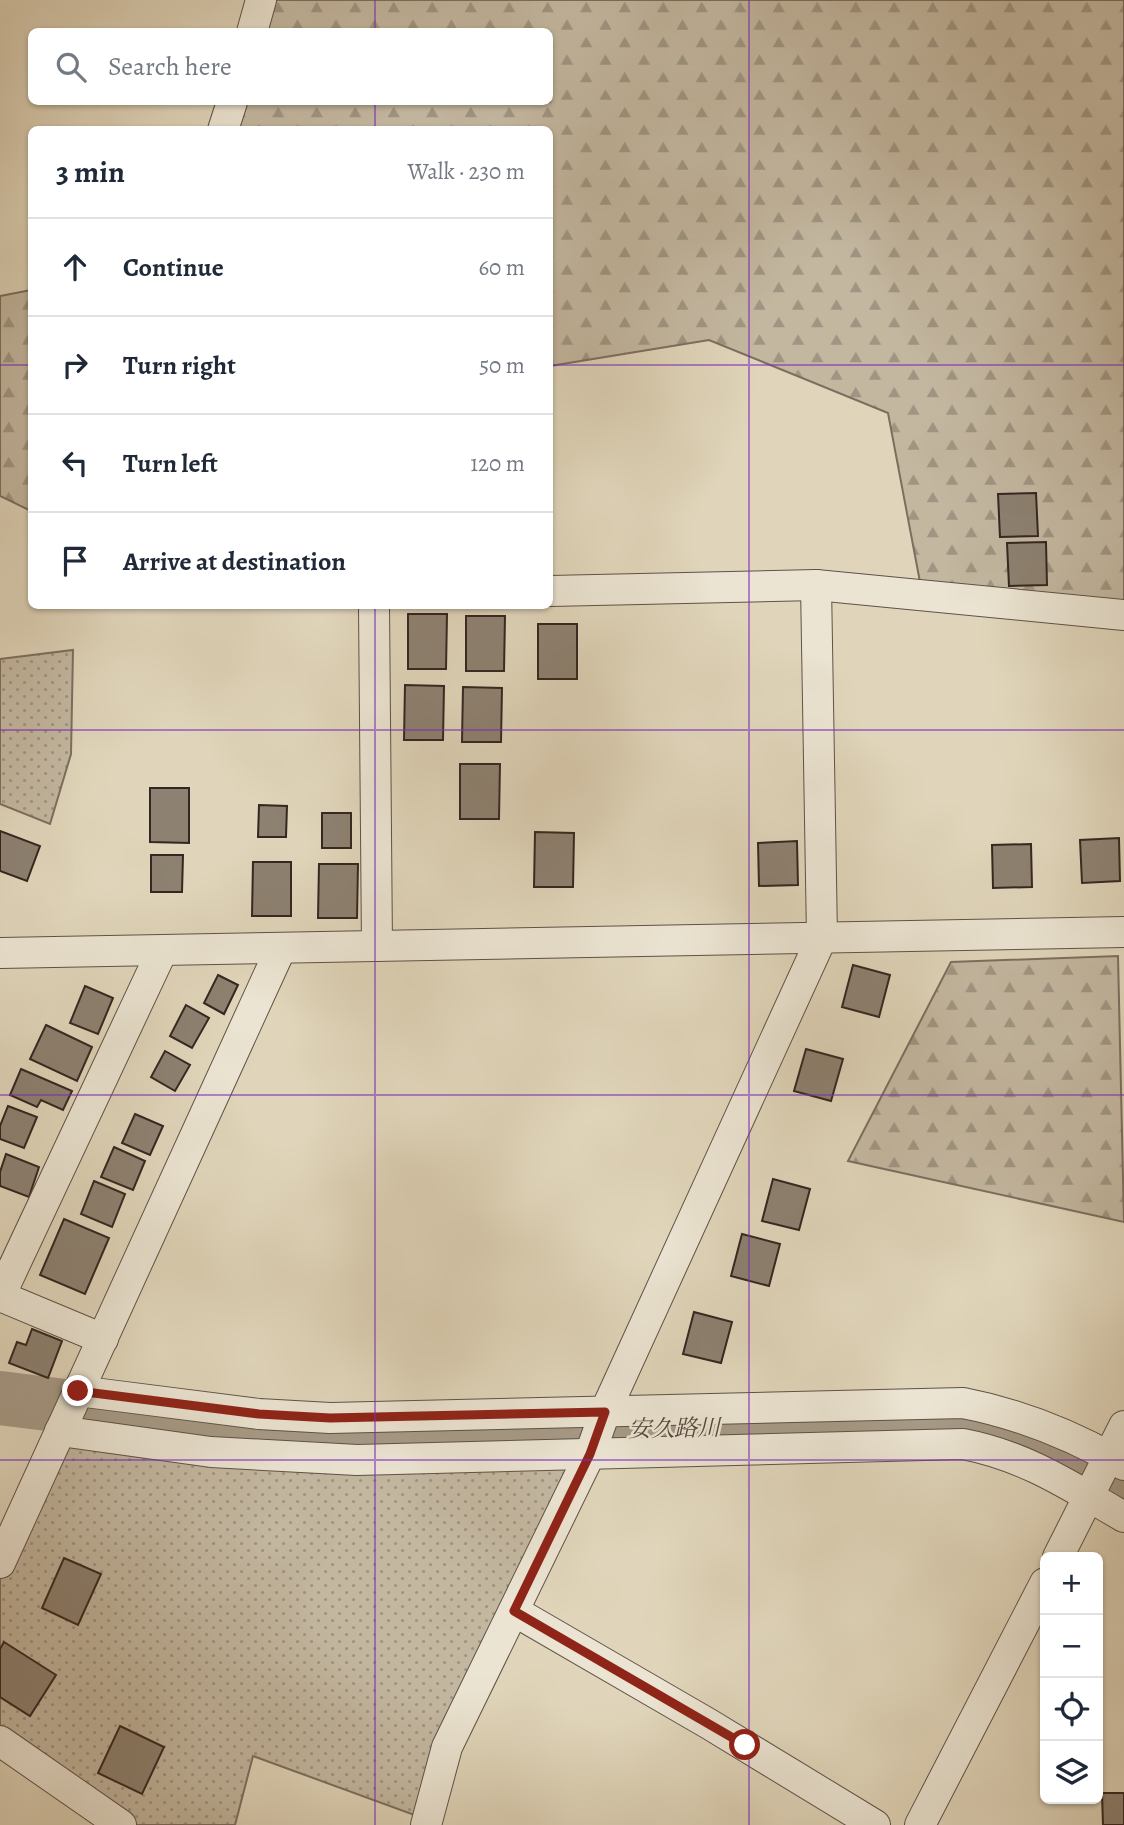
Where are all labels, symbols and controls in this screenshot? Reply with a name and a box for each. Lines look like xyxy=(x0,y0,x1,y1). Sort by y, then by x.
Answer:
search box xyxy=(28,28,553,105)
icon: search xyxy=(52,48,90,86)
text: Search here xyxy=(108,49,232,84)
text: 3 min xyxy=(56,152,125,192)
text: Walk · 230 m xyxy=(408,156,525,187)
icon: ahead xyxy=(56,248,94,286)
text: Continue xyxy=(123,250,224,285)
text: 60 m xyxy=(478,252,525,283)
icon: right xyxy=(56,346,94,384)
text: Turn right xyxy=(123,348,236,383)
text: 50 m xyxy=(479,350,525,381)
icon: left xyxy=(56,444,94,482)
text: Turn left xyxy=(123,446,218,481)
text: 120 m xyxy=(470,448,525,479)
icon: arrive xyxy=(56,542,94,580)
text: Arrive at destination xyxy=(123,544,346,579)
route end xyxy=(62,1375,93,1406)
water label: 安久路川 xyxy=(628,1412,723,1445)
map controls xyxy=(1040,1552,1103,1804)
button: + xyxy=(1040,1552,1103,1615)
button: − xyxy=(1040,1615,1103,1678)
button: locate xyxy=(1040,1678,1103,1741)
route start xyxy=(729,1729,760,1760)
button: layers xyxy=(1040,1741,1103,1804)

